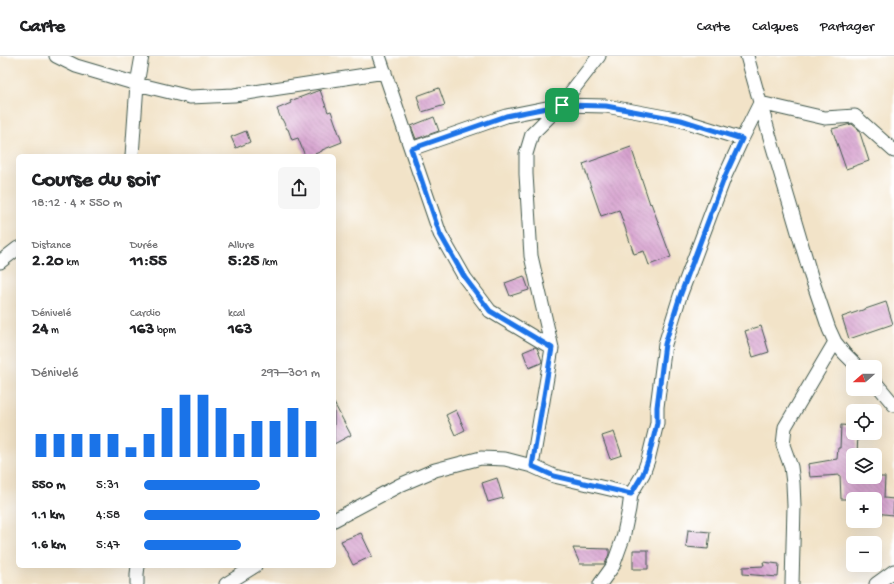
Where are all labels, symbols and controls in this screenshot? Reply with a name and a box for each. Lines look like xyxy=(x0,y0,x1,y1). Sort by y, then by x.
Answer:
text: Carte xyxy=(20,16,65,39)
text: Carte xyxy=(697,19,730,36)
text: Calques xyxy=(752,19,798,36)
text: Partager xyxy=(820,19,874,36)
pin xyxy=(545,88,579,122)
icon: arrive xyxy=(551,94,573,116)
button: share xyxy=(278,167,320,209)
text: Course du soir xyxy=(32,168,159,194)
text: 18:12 · 4 × 550 m xyxy=(32,196,122,211)
text: Distance xyxy=(32,240,71,252)
text: Durée xyxy=(130,240,158,252)
text: Allure xyxy=(228,240,254,252)
text: 2.20 xyxy=(32,252,64,272)
text: 11:55 xyxy=(130,252,167,272)
text: 5:25 xyxy=(228,252,260,272)
text: km xyxy=(64,257,79,269)
text: /km xyxy=(260,257,278,269)
text: Dénivelé xyxy=(32,308,71,320)
text: Cardio xyxy=(130,308,161,320)
text: kcal xyxy=(228,308,245,320)
text: 24 xyxy=(32,320,48,340)
text: 163 xyxy=(130,320,154,340)
text: 163 xyxy=(228,320,252,340)
text: m xyxy=(48,325,59,337)
text: bpm xyxy=(154,325,176,337)
north arrow xyxy=(846,360,882,396)
map controls xyxy=(846,360,882,572)
text: Dénivelé xyxy=(32,366,78,381)
text: 297–301 m xyxy=(261,366,320,381)
button: locate xyxy=(846,404,882,440)
button: layers xyxy=(846,448,882,484)
text: 550 m xyxy=(32,478,65,493)
text: 5:31 xyxy=(96,478,119,493)
button: + xyxy=(846,492,882,528)
text: 1.1 km xyxy=(32,508,65,523)
text: 4:58 xyxy=(96,508,120,523)
button: − xyxy=(846,536,882,572)
text: 1.6 km xyxy=(32,538,66,553)
text: 5:47 xyxy=(96,538,120,553)

